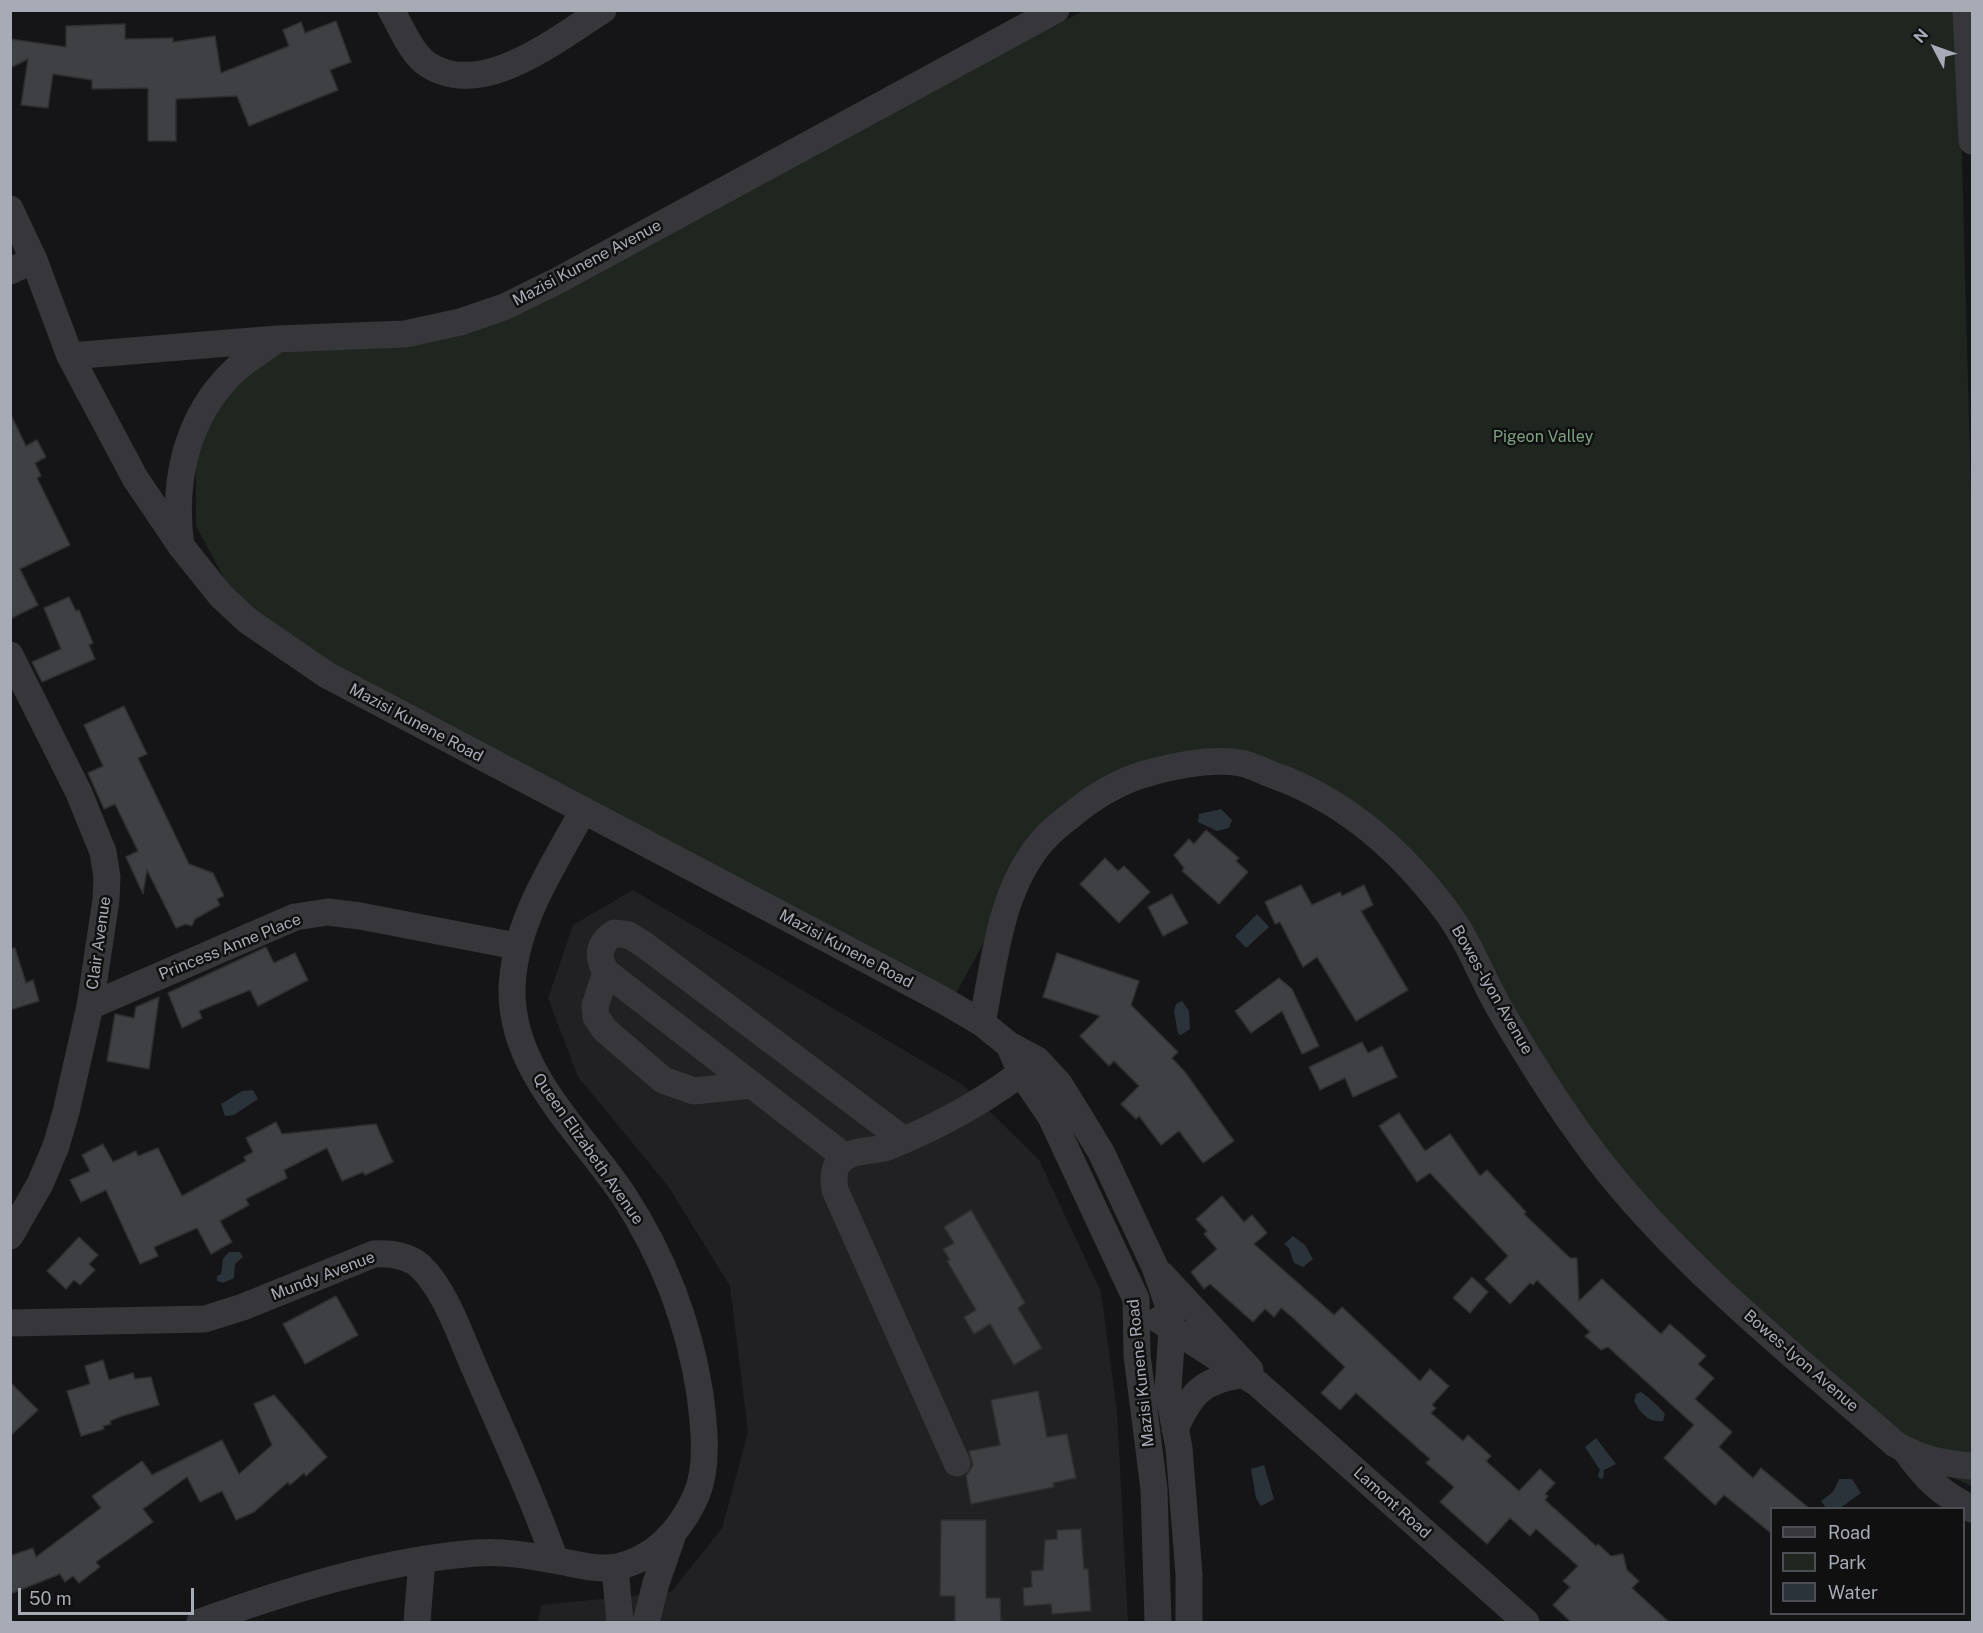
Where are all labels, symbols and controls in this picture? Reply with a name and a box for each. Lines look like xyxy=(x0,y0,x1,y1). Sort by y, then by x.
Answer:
north arrow xyxy=(1905,18,1965,78)
text: N xyxy=(1910,25,1932,47)
street label: Mazisi Kunene Avenue xyxy=(509,216,665,310)
park label: Pigeon Valley xyxy=(1493,427,1593,447)
street label: Mazisi Kunene Road xyxy=(346,680,486,766)
street label: Clair Avenue xyxy=(83,895,115,991)
street label: Mazisi Kunene Road xyxy=(776,906,916,992)
street label: Princess Anne Place xyxy=(156,910,304,984)
street label: Bowes-lyon Avenue xyxy=(1447,922,1537,1058)
street label: Queen Elizabeth Avenue xyxy=(528,1070,648,1228)
street label: Mundy Avenue xyxy=(268,1247,378,1305)
street label: Mazisi Kunene Road xyxy=(1124,1298,1158,1448)
street label: Bowes-lyon Avenue xyxy=(1740,1306,1862,1416)
street label: Lamont Road xyxy=(1349,1463,1435,1543)
legend xyxy=(1770,1507,1965,1615)
text: Road xyxy=(1828,1522,1871,1543)
text: Park xyxy=(1828,1552,1866,1573)
scale bar xyxy=(21,1576,196,1614)
text: Water xyxy=(1828,1582,1878,1603)
text: 50 m xyxy=(29,1588,72,1609)

